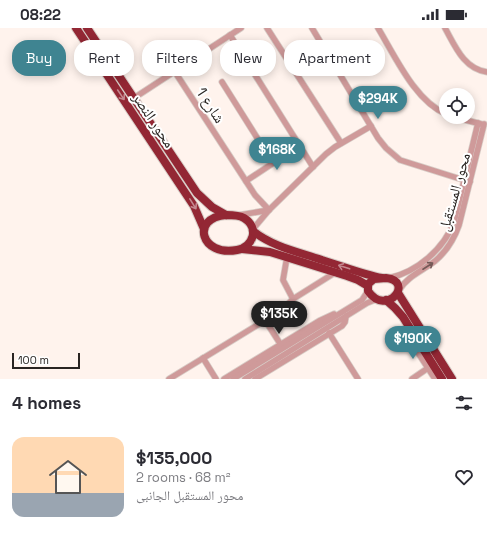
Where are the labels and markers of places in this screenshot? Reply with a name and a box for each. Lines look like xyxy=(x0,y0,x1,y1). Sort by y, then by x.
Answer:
pin: $294K xyxy=(350,86,406,120)
pin: $168K xyxy=(249,137,305,171)
pin: $135K xyxy=(251,301,307,335)
pin: $190K xyxy=(385,326,441,360)

